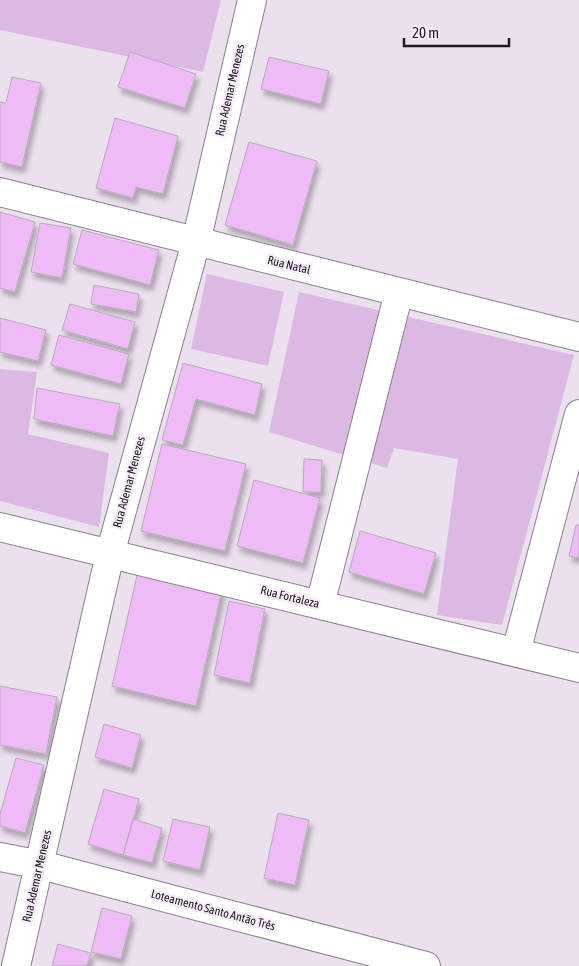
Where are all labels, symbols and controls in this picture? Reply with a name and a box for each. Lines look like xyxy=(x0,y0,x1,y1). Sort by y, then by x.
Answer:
scale bar xyxy=(404,15,509,47)
text: 20 m xyxy=(412,24,439,41)
street label: Rua Ademar Menezes xyxy=(213,43,247,137)
street label: Rua Natal xyxy=(266,253,313,277)
street label: Rua Ademar Menezes xyxy=(110,435,148,529)
street label: Rua Fortaleza xyxy=(259,583,321,611)
street label: Rua Ademar Menezes xyxy=(20,829,54,923)
street label: Loteamento Santo Antão Três xyxy=(149,887,277,933)

